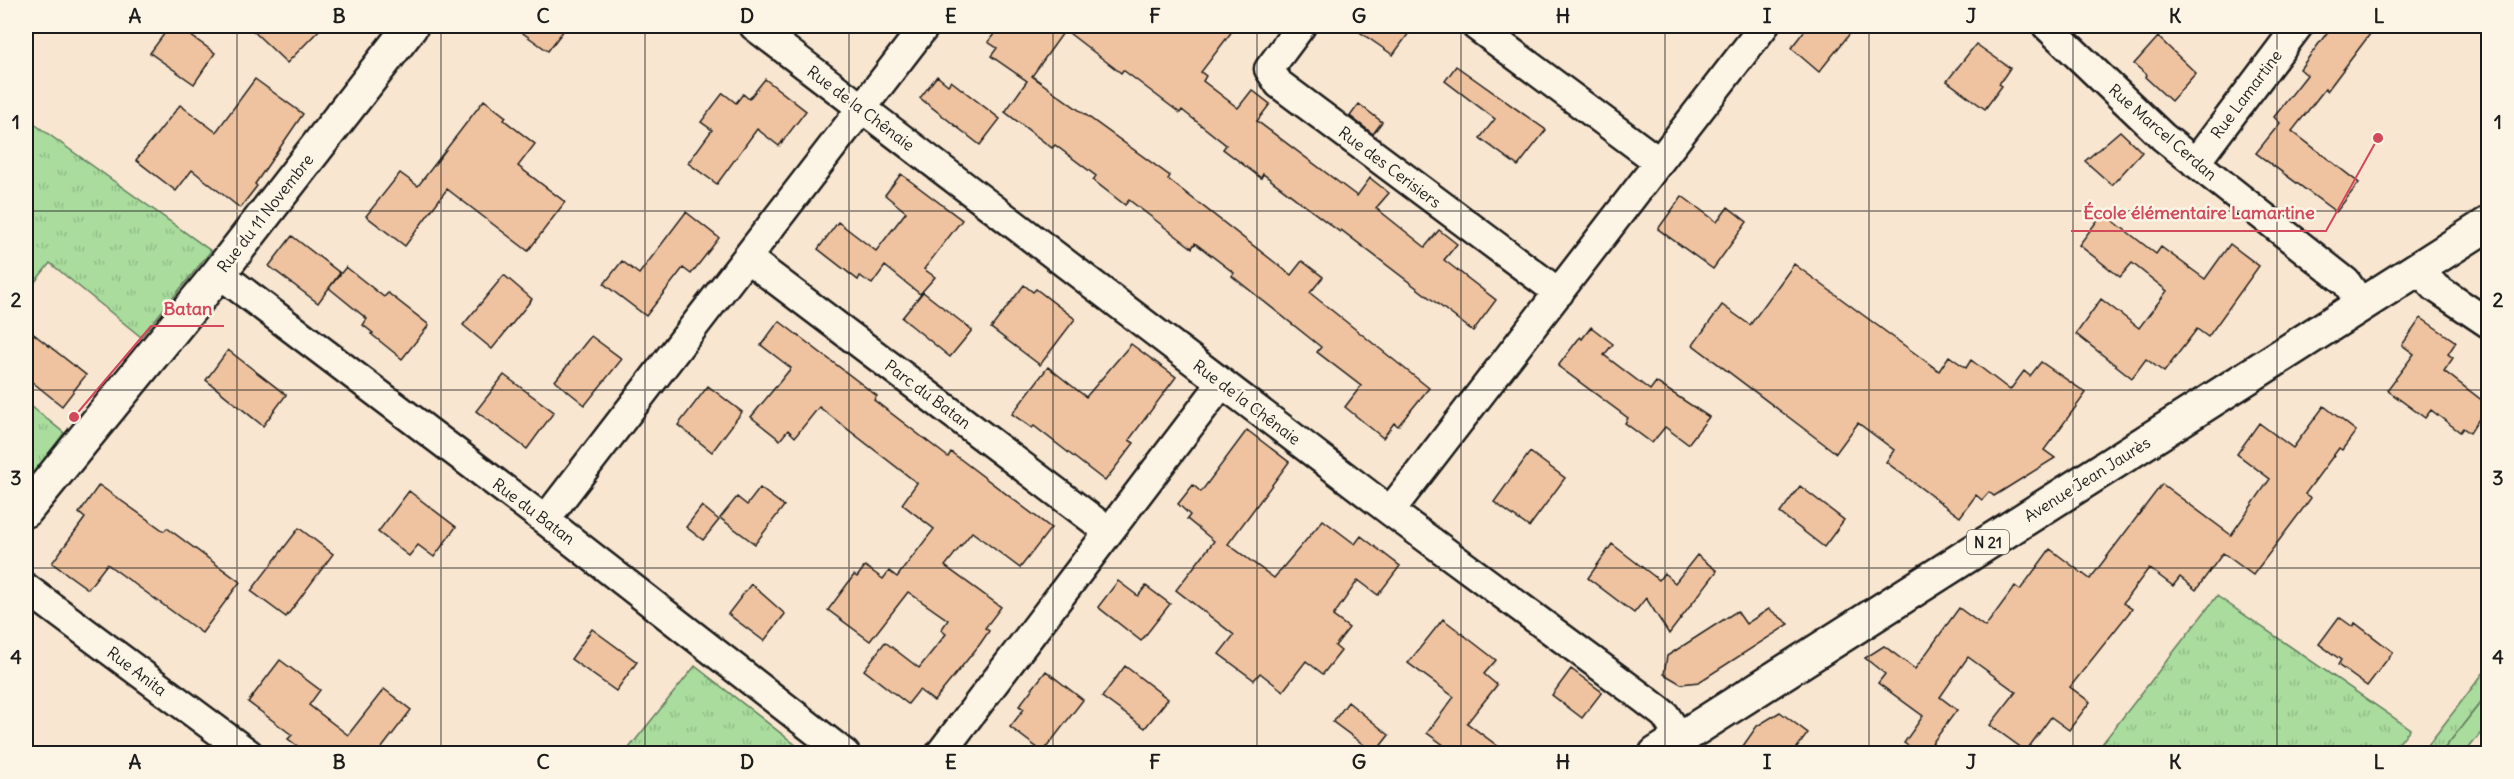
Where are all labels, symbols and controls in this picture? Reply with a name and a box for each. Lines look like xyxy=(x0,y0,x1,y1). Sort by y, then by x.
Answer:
text: A xyxy=(129,3,142,28)
text: B xyxy=(332,3,346,28)
text: C xyxy=(536,3,550,28)
text: D xyxy=(740,3,754,28)
text: E xyxy=(945,3,957,28)
text: F xyxy=(1149,3,1161,28)
text: G xyxy=(1352,3,1366,28)
text: H xyxy=(1556,3,1570,28)
text: I xyxy=(1763,3,1772,28)
text: J xyxy=(1966,3,1977,28)
text: K xyxy=(2169,3,2182,28)
text: L xyxy=(2374,3,2385,28)
street label: Rue Lamartine xyxy=(2206,46,2286,142)
street label: Rue de la Chênaie xyxy=(803,61,919,155)
street label: Rue Marcel Cerdan xyxy=(2105,80,2221,184)
text: 1 xyxy=(12,109,20,134)
text: 1 xyxy=(2494,109,2502,134)
street label: Rue des Cerisiers xyxy=(1335,122,1445,212)
street label: Rue du 11 Novembre xyxy=(213,150,317,276)
callout: École élémentaire Lamartine xyxy=(2071,195,2326,231)
text: École élémentaire Lamartine xyxy=(2083,201,2315,224)
text: 2 xyxy=(11,287,22,312)
text: 2 xyxy=(2493,287,2504,312)
callout: Batan xyxy=(151,290,224,326)
text: Batan xyxy=(164,297,213,320)
street label: Parc du Batan xyxy=(881,355,975,433)
street label: Rue de la Chênaie xyxy=(1189,355,1305,449)
street label: Avenue Jean Jaurès xyxy=(2020,432,2154,526)
text: 3 xyxy=(10,465,22,490)
text: 3 xyxy=(2492,465,2504,490)
street label: Rue du Batan xyxy=(489,474,579,548)
road number: N 21 xyxy=(1967,530,2009,554)
street label: Rue Anita xyxy=(103,642,171,700)
text: 4 xyxy=(10,644,22,669)
text: 4 xyxy=(2492,644,2504,669)
text: A xyxy=(129,749,142,774)
text: B xyxy=(332,749,346,774)
text: C xyxy=(536,749,550,774)
text: D xyxy=(740,749,754,774)
text: E xyxy=(945,749,957,774)
text: F xyxy=(1149,749,1161,774)
text: G xyxy=(1352,749,1366,774)
text: H xyxy=(1556,749,1570,774)
text: I xyxy=(1763,749,1772,774)
text: J xyxy=(1966,749,1977,774)
text: K xyxy=(2169,749,2182,774)
text: L xyxy=(2374,749,2385,774)

